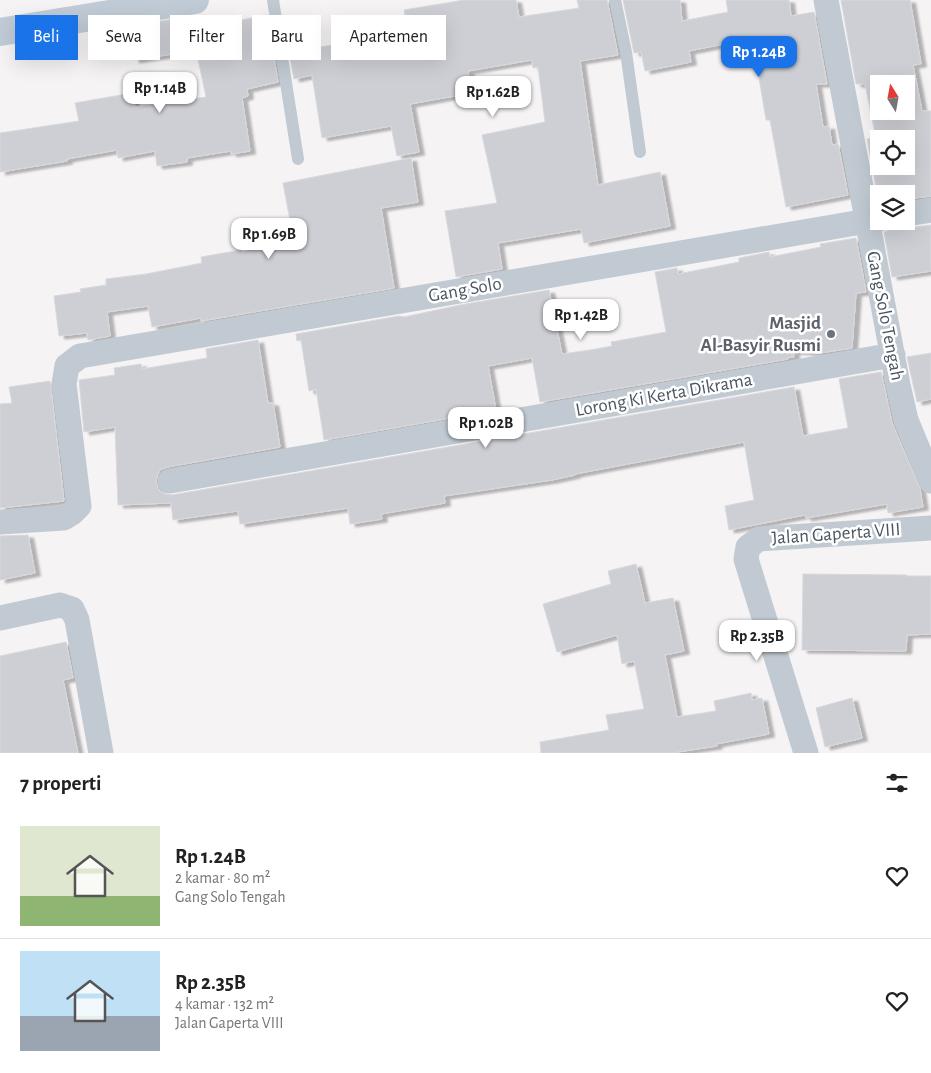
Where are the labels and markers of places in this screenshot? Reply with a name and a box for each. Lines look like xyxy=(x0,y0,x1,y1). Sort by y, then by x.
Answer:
pin: Rp 1.24B xyxy=(707,36,811,78)
pin: Rp 1.14B xyxy=(108,72,212,114)
pin: Rp 1.62B xyxy=(441,76,545,118)
pin: Rp 1.69B xyxy=(217,218,321,260)
pin: Rp 1.42B xyxy=(529,298,633,341)
place label: Masjid Al-Basyir Rusmi xyxy=(700,314,821,355)
marker: Masjid Al-Basyir Rusmi xyxy=(825,328,837,340)
pin: Rp 1.02B xyxy=(434,406,538,449)
pin: Rp 2.35B xyxy=(705,620,809,662)

